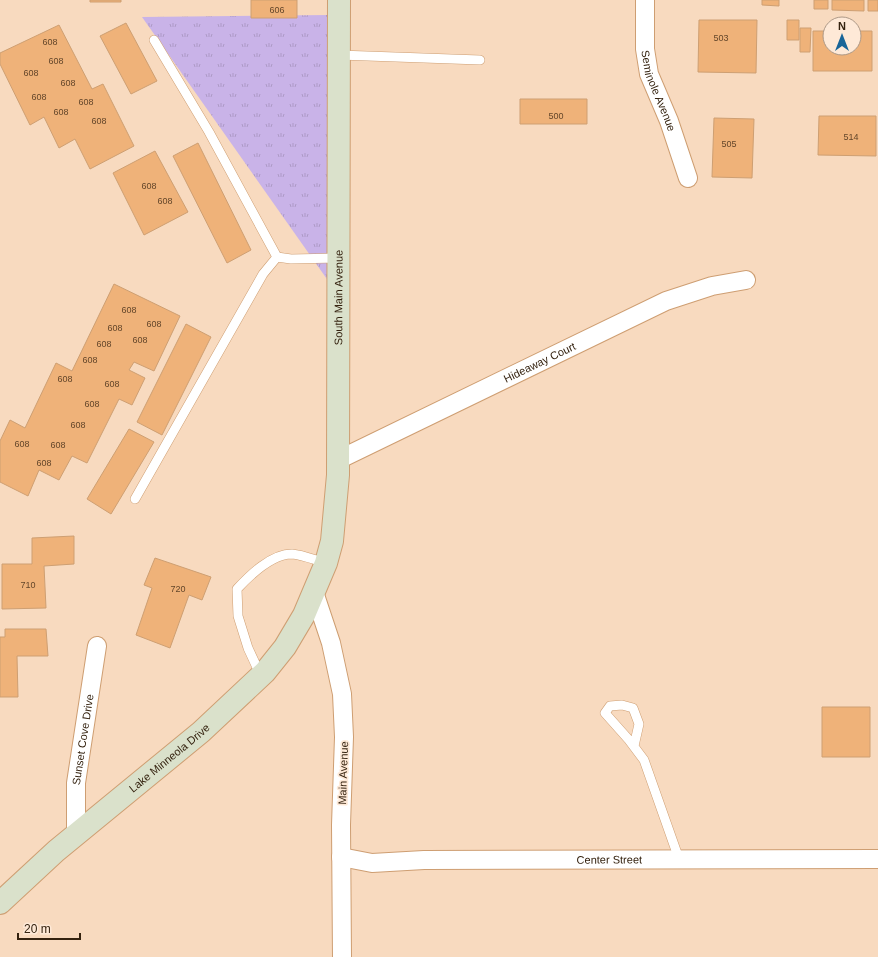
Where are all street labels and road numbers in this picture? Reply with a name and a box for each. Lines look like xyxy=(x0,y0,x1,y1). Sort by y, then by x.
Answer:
street label: Seminole Avenue xyxy=(639,49,678,133)
street label: South Main Avenue xyxy=(332,250,344,345)
street label: Hideaway Court xyxy=(502,340,577,385)
street label: Sunset Cove Drive xyxy=(70,693,96,786)
street label: Lake Minneola Drive xyxy=(127,721,212,794)
street label: Main Avenue xyxy=(336,741,350,805)
street label: Center Street xyxy=(577,854,642,866)

